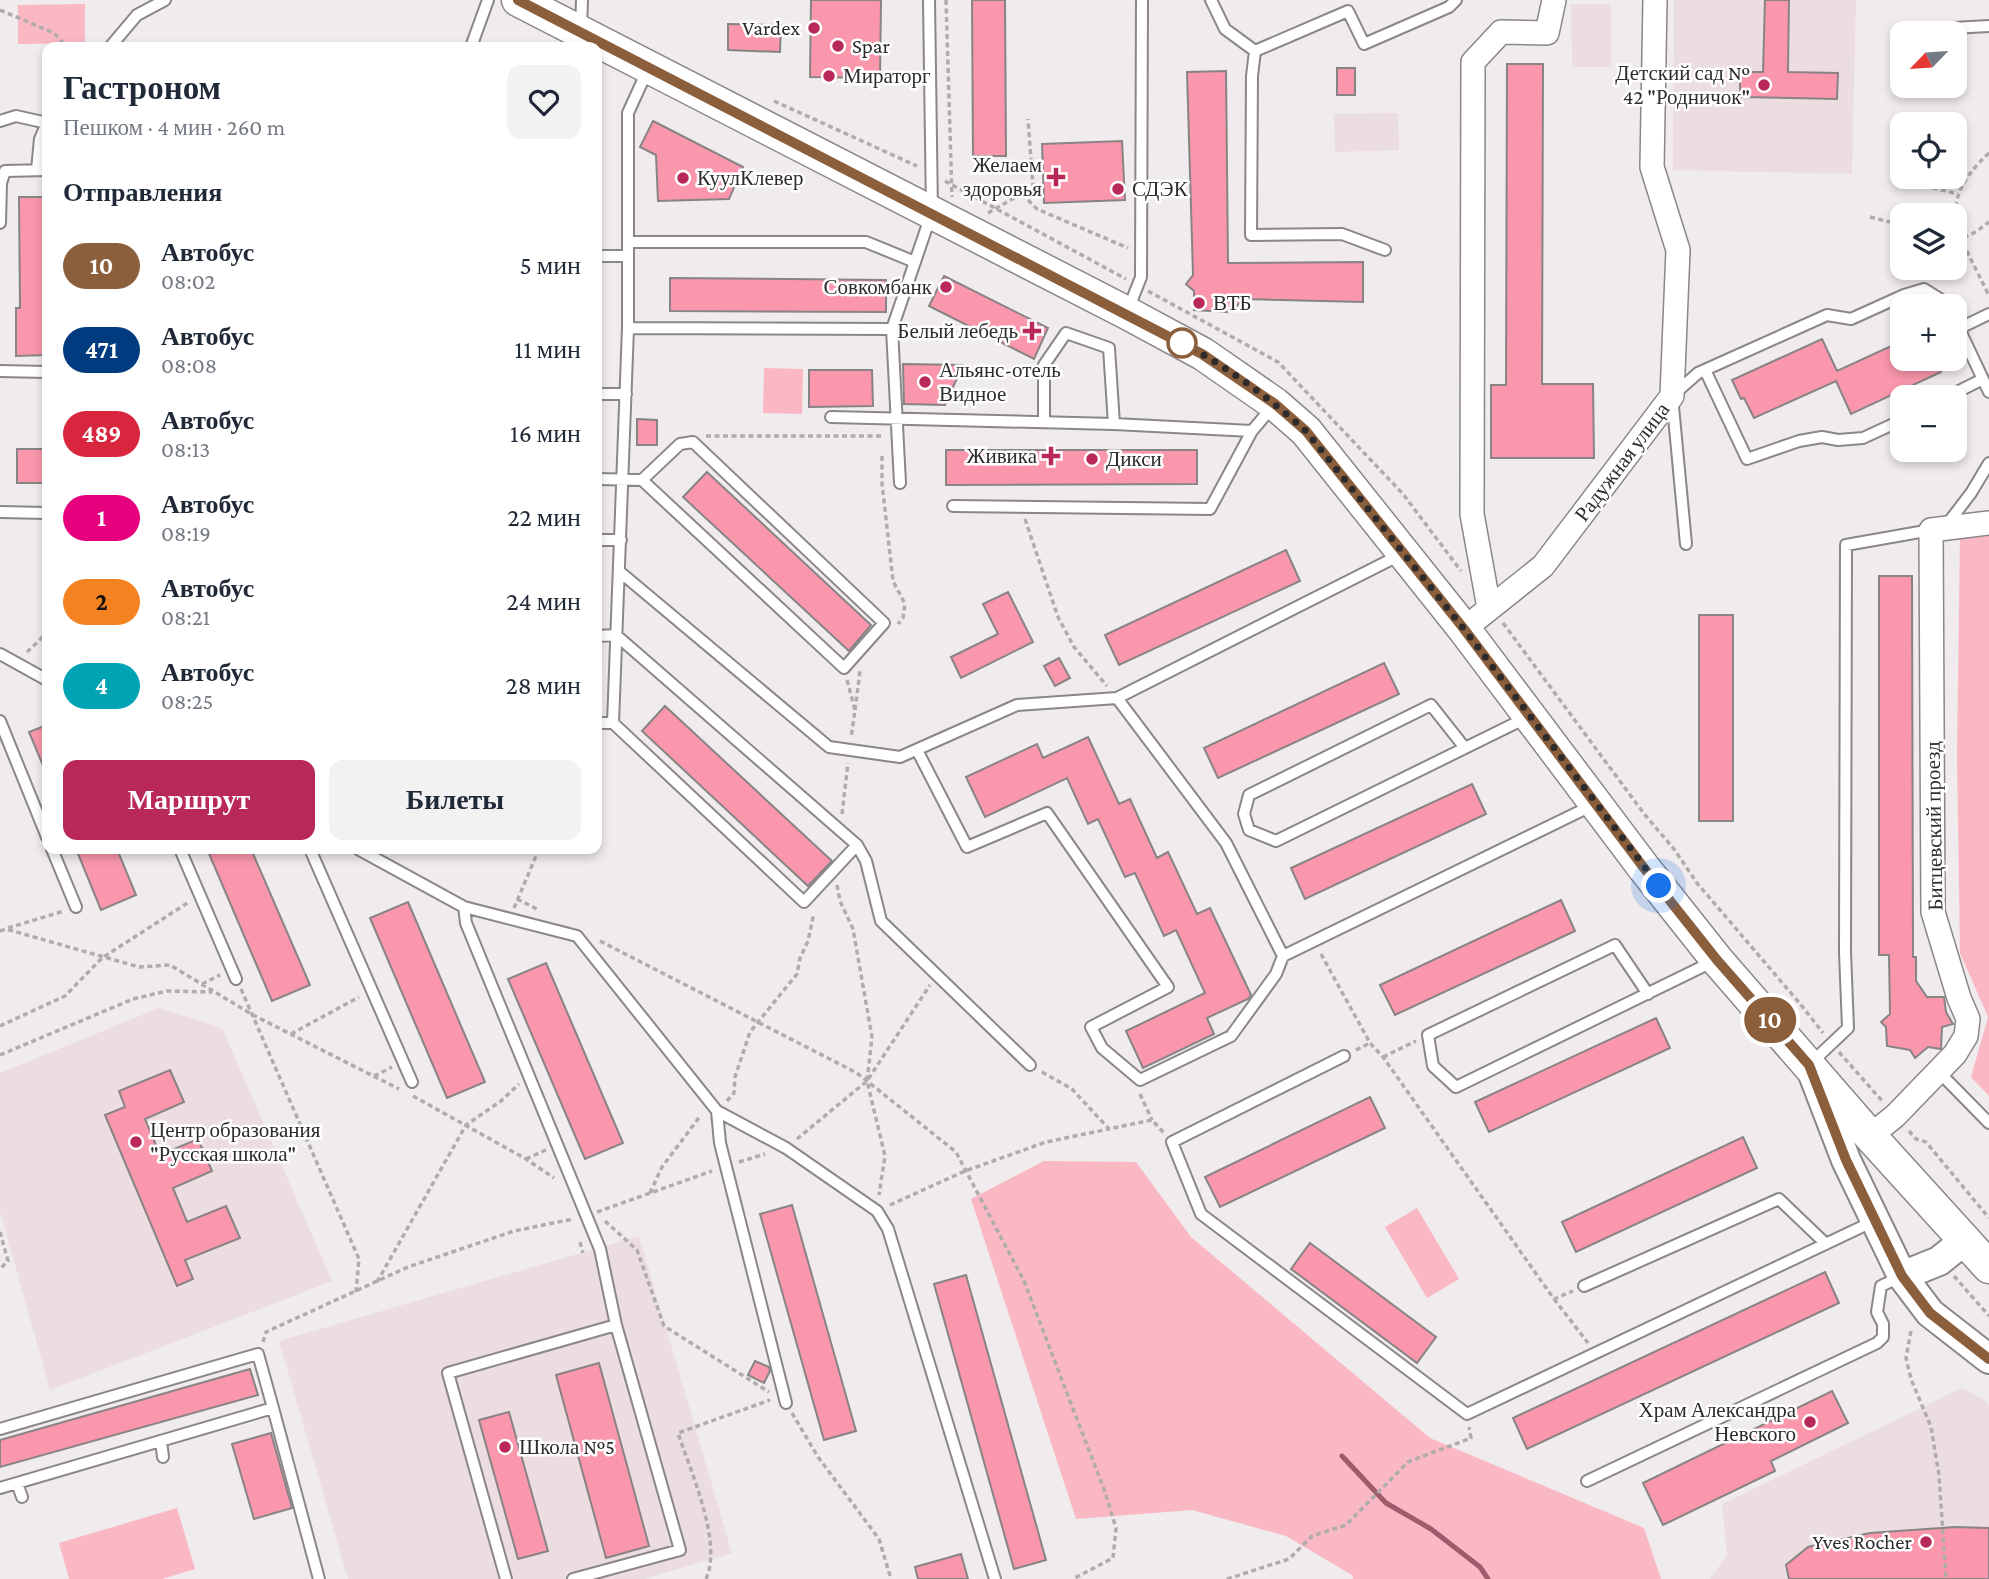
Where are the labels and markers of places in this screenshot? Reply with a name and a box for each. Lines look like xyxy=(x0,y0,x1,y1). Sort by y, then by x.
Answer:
place label: Vardex xyxy=(742,16,800,40)
marker: Vardex xyxy=(806,20,822,36)
place label: Spar xyxy=(852,34,891,58)
marker: Spar xyxy=(830,38,846,54)
place label: Детский сад № 42 "Родничок" xyxy=(1615,61,1750,109)
place label: Мираторг xyxy=(843,64,931,88)
marker: Мираторг xyxy=(821,68,837,84)
marker: Детский сад № 42 "Родничок" xyxy=(1756,77,1772,93)
place label: Желаем здоровья xyxy=(963,153,1042,201)
place label: КуулКлевер xyxy=(697,166,803,190)
marker: Желаем здоровья xyxy=(1048,169,1064,185)
marker: КуулКлевер xyxy=(675,170,691,186)
place label: СДЭК xyxy=(1132,177,1189,201)
marker: СДЭК xyxy=(1110,181,1126,197)
place label: Совкомбанк xyxy=(824,275,933,299)
marker: Совкомбанк xyxy=(938,279,954,295)
place label: ВТБ xyxy=(1213,291,1252,315)
marker: ВТБ xyxy=(1191,295,1207,311)
place label: Белый лебедь xyxy=(897,319,1018,343)
marker: Белый лебедь xyxy=(1024,323,1040,339)
unlabelled marker xyxy=(1167,328,1197,358)
place label: Альянс-отель Видное xyxy=(939,358,1061,406)
marker: Альянс-отель Видное xyxy=(917,374,933,390)
place label: Живика xyxy=(967,444,1038,468)
place label: Дикси xyxy=(1106,447,1162,471)
marker: Живика xyxy=(1043,448,1059,464)
marker: Дикси xyxy=(1084,451,1100,467)
place label: Центр образования "Русская школа" xyxy=(150,1118,321,1166)
marker: Центр образования "Русская школа" xyxy=(128,1134,144,1150)
place label: Храм Александра Невского xyxy=(1639,1398,1797,1446)
marker: Храм Александра Невского xyxy=(1802,1414,1818,1430)
place label: Школа №5 xyxy=(519,1435,615,1459)
marker: Школа №5 xyxy=(497,1439,513,1455)
place label: Yves Rocher xyxy=(1812,1530,1913,1554)
marker: Yves Rocher xyxy=(1918,1534,1934,1550)

